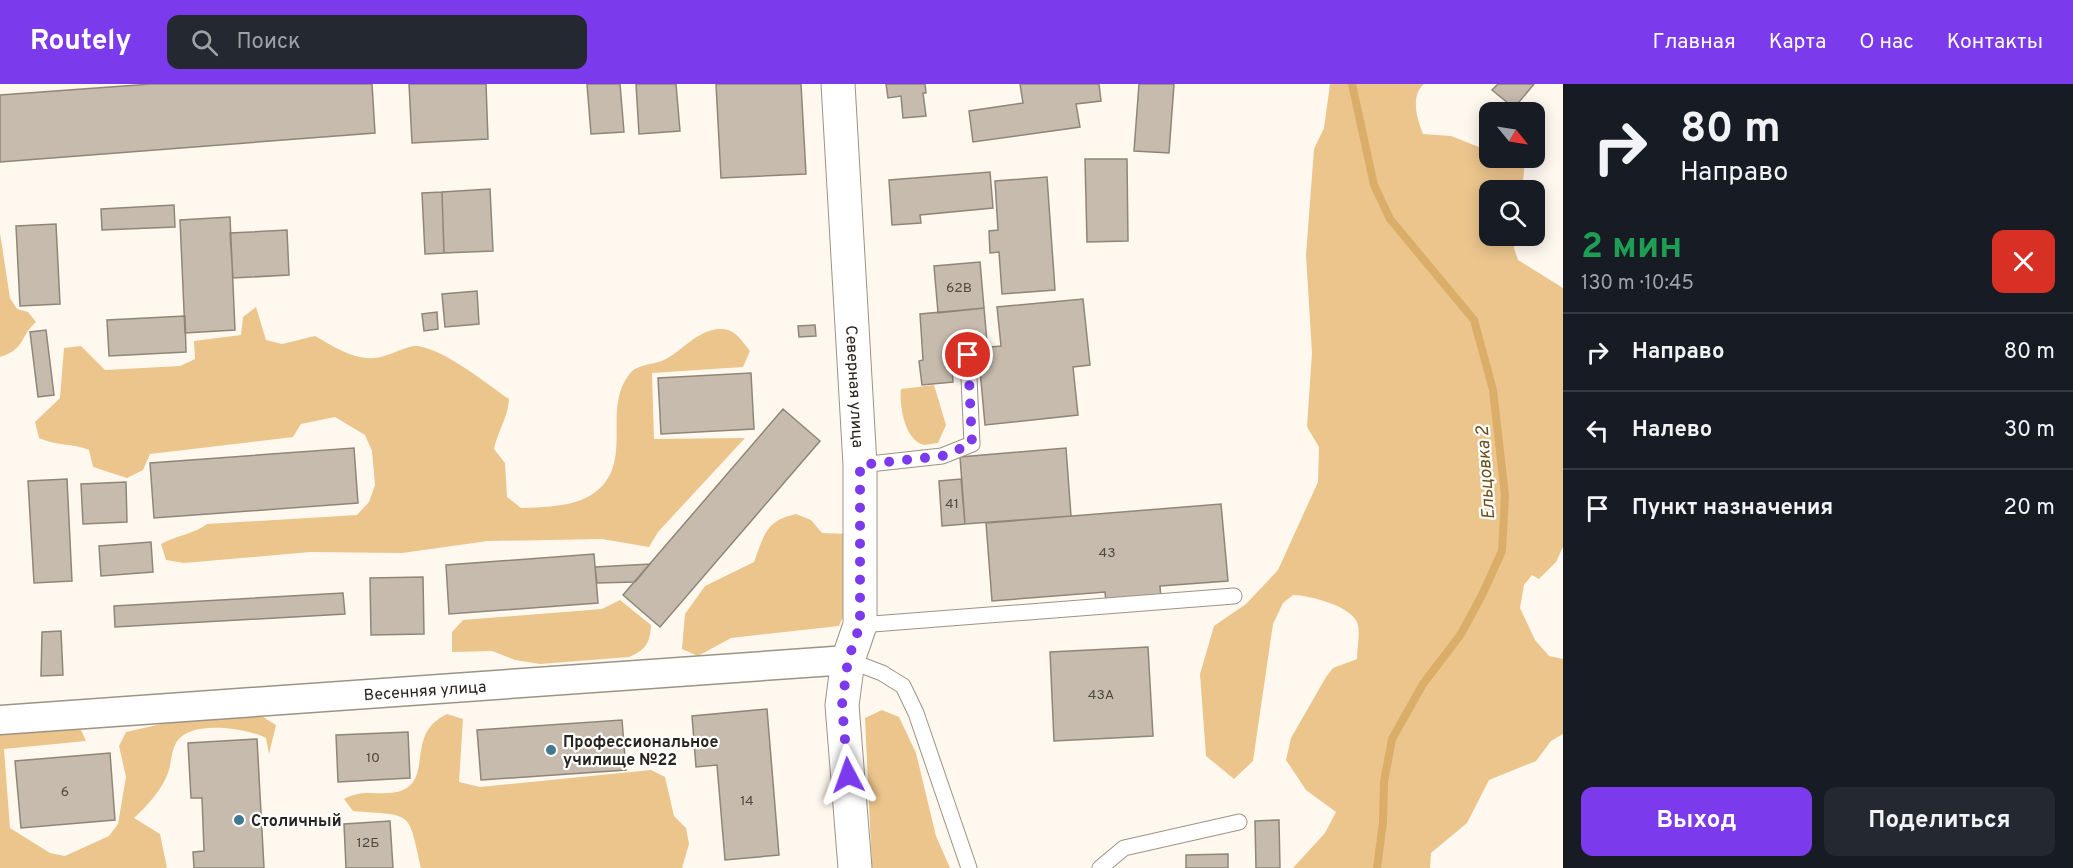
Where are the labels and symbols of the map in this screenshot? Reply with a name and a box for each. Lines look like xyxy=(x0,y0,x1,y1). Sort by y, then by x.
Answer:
north arrow xyxy=(1479,102,1545,168)
house number: 62В xyxy=(946,280,972,297)
street label: Северная улица xyxy=(840,325,867,449)
pin xyxy=(942,329,993,380)
water label: Ельцовка 2 xyxy=(1472,425,1501,520)
house number: 41 xyxy=(945,496,959,513)
house number: 43 xyxy=(1098,545,1116,562)
street label: Весенняя улица xyxy=(363,678,487,706)
house number: 43А xyxy=(1088,687,1114,704)
place label: Профессиональное училище №22 xyxy=(563,733,718,771)
marker: Профессиональное училище №22 xyxy=(544,743,558,757)
position arrow xyxy=(816,743,880,807)
house number: 10 xyxy=(366,750,380,767)
house number: 6 xyxy=(61,784,69,801)
house number: 14 xyxy=(740,793,754,810)
place label: Столичный xyxy=(251,812,342,832)
marker: Столичный xyxy=(232,813,246,827)
house number: 12Б xyxy=(357,835,379,852)

